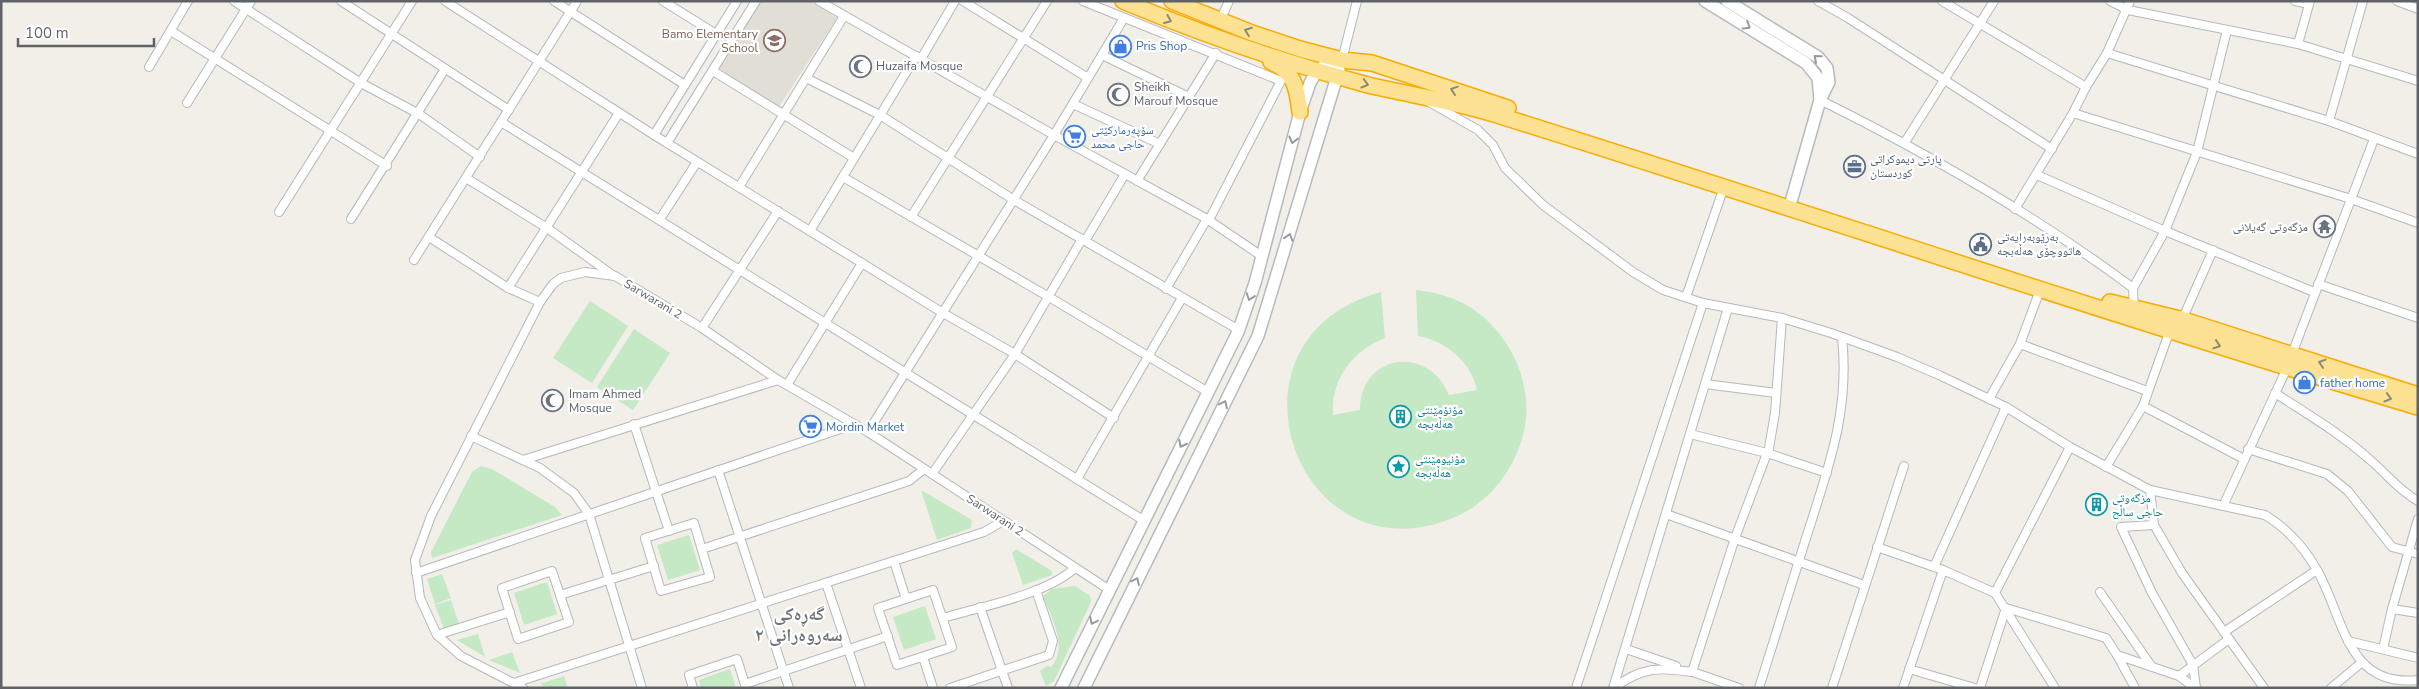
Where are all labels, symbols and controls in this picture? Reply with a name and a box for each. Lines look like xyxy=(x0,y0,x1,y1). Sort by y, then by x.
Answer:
one-way arrow xyxy=(1163,14,1172,24)
scale bar xyxy=(18,15,154,47)
one-way arrow xyxy=(1742,19,1751,29)
text: 100 m xyxy=(25,23,69,43)
place label: Bamo Elementary School xyxy=(662,26,759,56)
one-way arrow xyxy=(1244,27,1253,37)
school or university icon: Bamo Elementary School xyxy=(762,29,786,53)
shop icon: Pris Shop xyxy=(1108,34,1132,58)
place label: Pris Shop xyxy=(1136,38,1187,54)
mosque icon: Huzaifa Mosque xyxy=(848,54,872,78)
one-way arrow xyxy=(1813,54,1822,63)
place label: Huzaifa Mosque xyxy=(876,58,963,74)
one-way arrow xyxy=(1360,78,1368,88)
place label: Sheikh Marouf Mosque xyxy=(1134,79,1218,109)
mosque icon: Sheikh Marouf Mosque xyxy=(1106,82,1130,106)
one-way arrow xyxy=(1450,85,1459,95)
place label: سۆپەرمارکێتی حاجی محمد xyxy=(1091,122,1154,152)
supermarket icon: سۆپەرمارکێتی حاجی محمد xyxy=(1063,125,1087,149)
one-way arrow xyxy=(1288,136,1298,144)
place label: پارتی دیموکراتی کوردستان xyxy=(1870,151,1942,181)
office icon: پارتی دیموکراتی کوردستان xyxy=(1842,154,1866,178)
temple icon: مزگەوتی گەیلانی xyxy=(2312,215,2336,239)
place label: مزگەوتی گەیلانی xyxy=(2233,219,2308,235)
place label: بەڕێوبەرایەتی هاتووچۆی هەڵەبجە xyxy=(1997,229,2081,259)
public building icon: بەڕێوبەرایەتی هاتووچۆی هەڵەبجە xyxy=(1969,232,1993,256)
one-way arrow xyxy=(1284,234,1294,242)
street label: Sarwarani 2 xyxy=(621,275,685,323)
one-way arrow xyxy=(1246,292,1256,301)
one-way arrow xyxy=(2212,339,2220,349)
one-way arrow xyxy=(2318,359,2326,369)
shop icon: father home xyxy=(2292,371,2316,395)
place label: father home xyxy=(2320,375,2385,391)
place label: Imam Ahmed Mosque xyxy=(569,386,641,416)
mosque icon: Imam Ahmed Mosque xyxy=(541,389,565,413)
one-way arrow xyxy=(2384,393,2392,403)
one-way arrow xyxy=(1218,400,1228,409)
place label: مۆنۆمێنتی هەڵەبجە xyxy=(1417,402,1463,432)
building icon: مۆنۆمێنتی هەڵەبجە xyxy=(1389,405,1413,429)
supermarket icon: Mordin Market xyxy=(798,415,822,439)
place label: Mordin Market xyxy=(826,419,905,435)
one-way arrow xyxy=(1177,439,1188,448)
place label: مۆنیومێنتی هەڵەبجە xyxy=(1415,451,1465,481)
place icon: مۆنیومێنتی هەڵەبجە xyxy=(1387,454,1411,478)
place label: مزگەوتی حاجی ساڵح xyxy=(2112,490,2163,520)
street label: Sarwarani 2 xyxy=(963,491,1027,539)
building icon: مزگەوتی حاجی ساڵح xyxy=(2084,493,2108,517)
one-way arrow xyxy=(1130,577,1140,586)
district label: گەڕەکی سەروەرانی ٢ xyxy=(755,602,843,647)
one-way arrow xyxy=(1089,616,1099,625)

